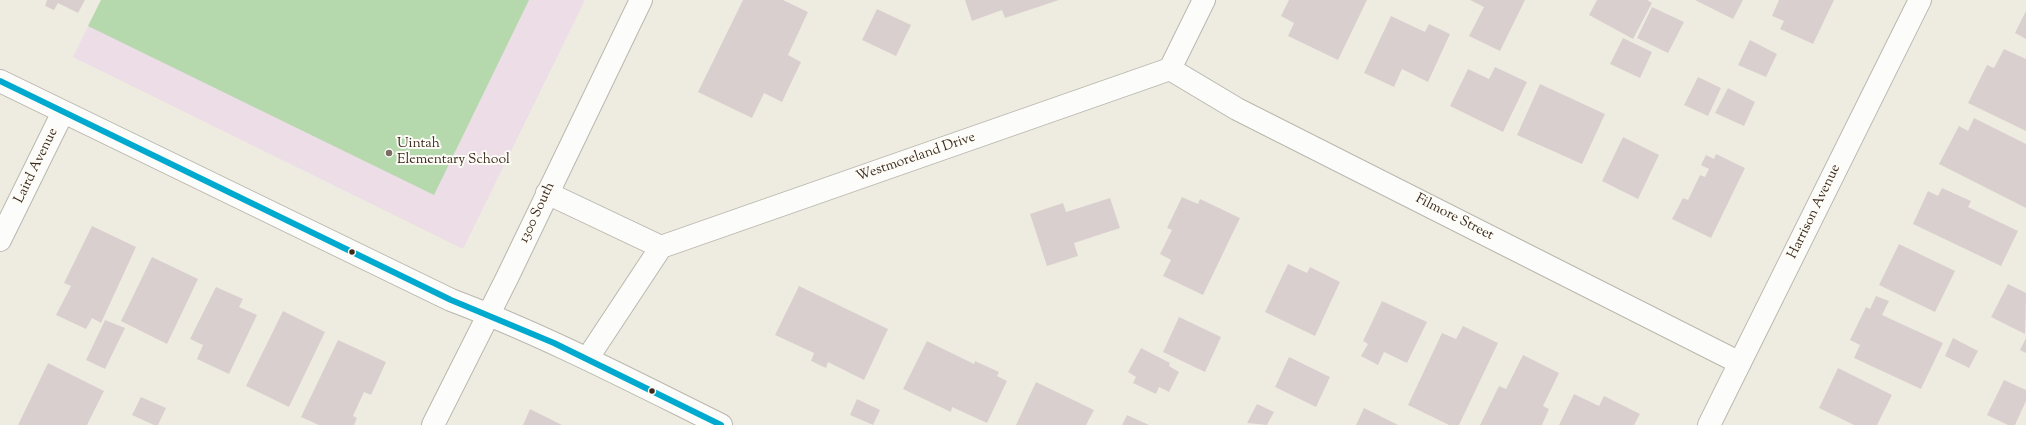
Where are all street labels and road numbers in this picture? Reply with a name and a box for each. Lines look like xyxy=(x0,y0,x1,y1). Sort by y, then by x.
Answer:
street label: Laird Avenue xyxy=(12,126,62,206)
street label: Westmoreland Drive xyxy=(854,130,978,186)
street label: Harrison Avenue xyxy=(1785,162,1845,262)
street label: 1300 South xyxy=(517,180,559,246)
street label: Filmore Street xyxy=(1412,191,1496,245)

